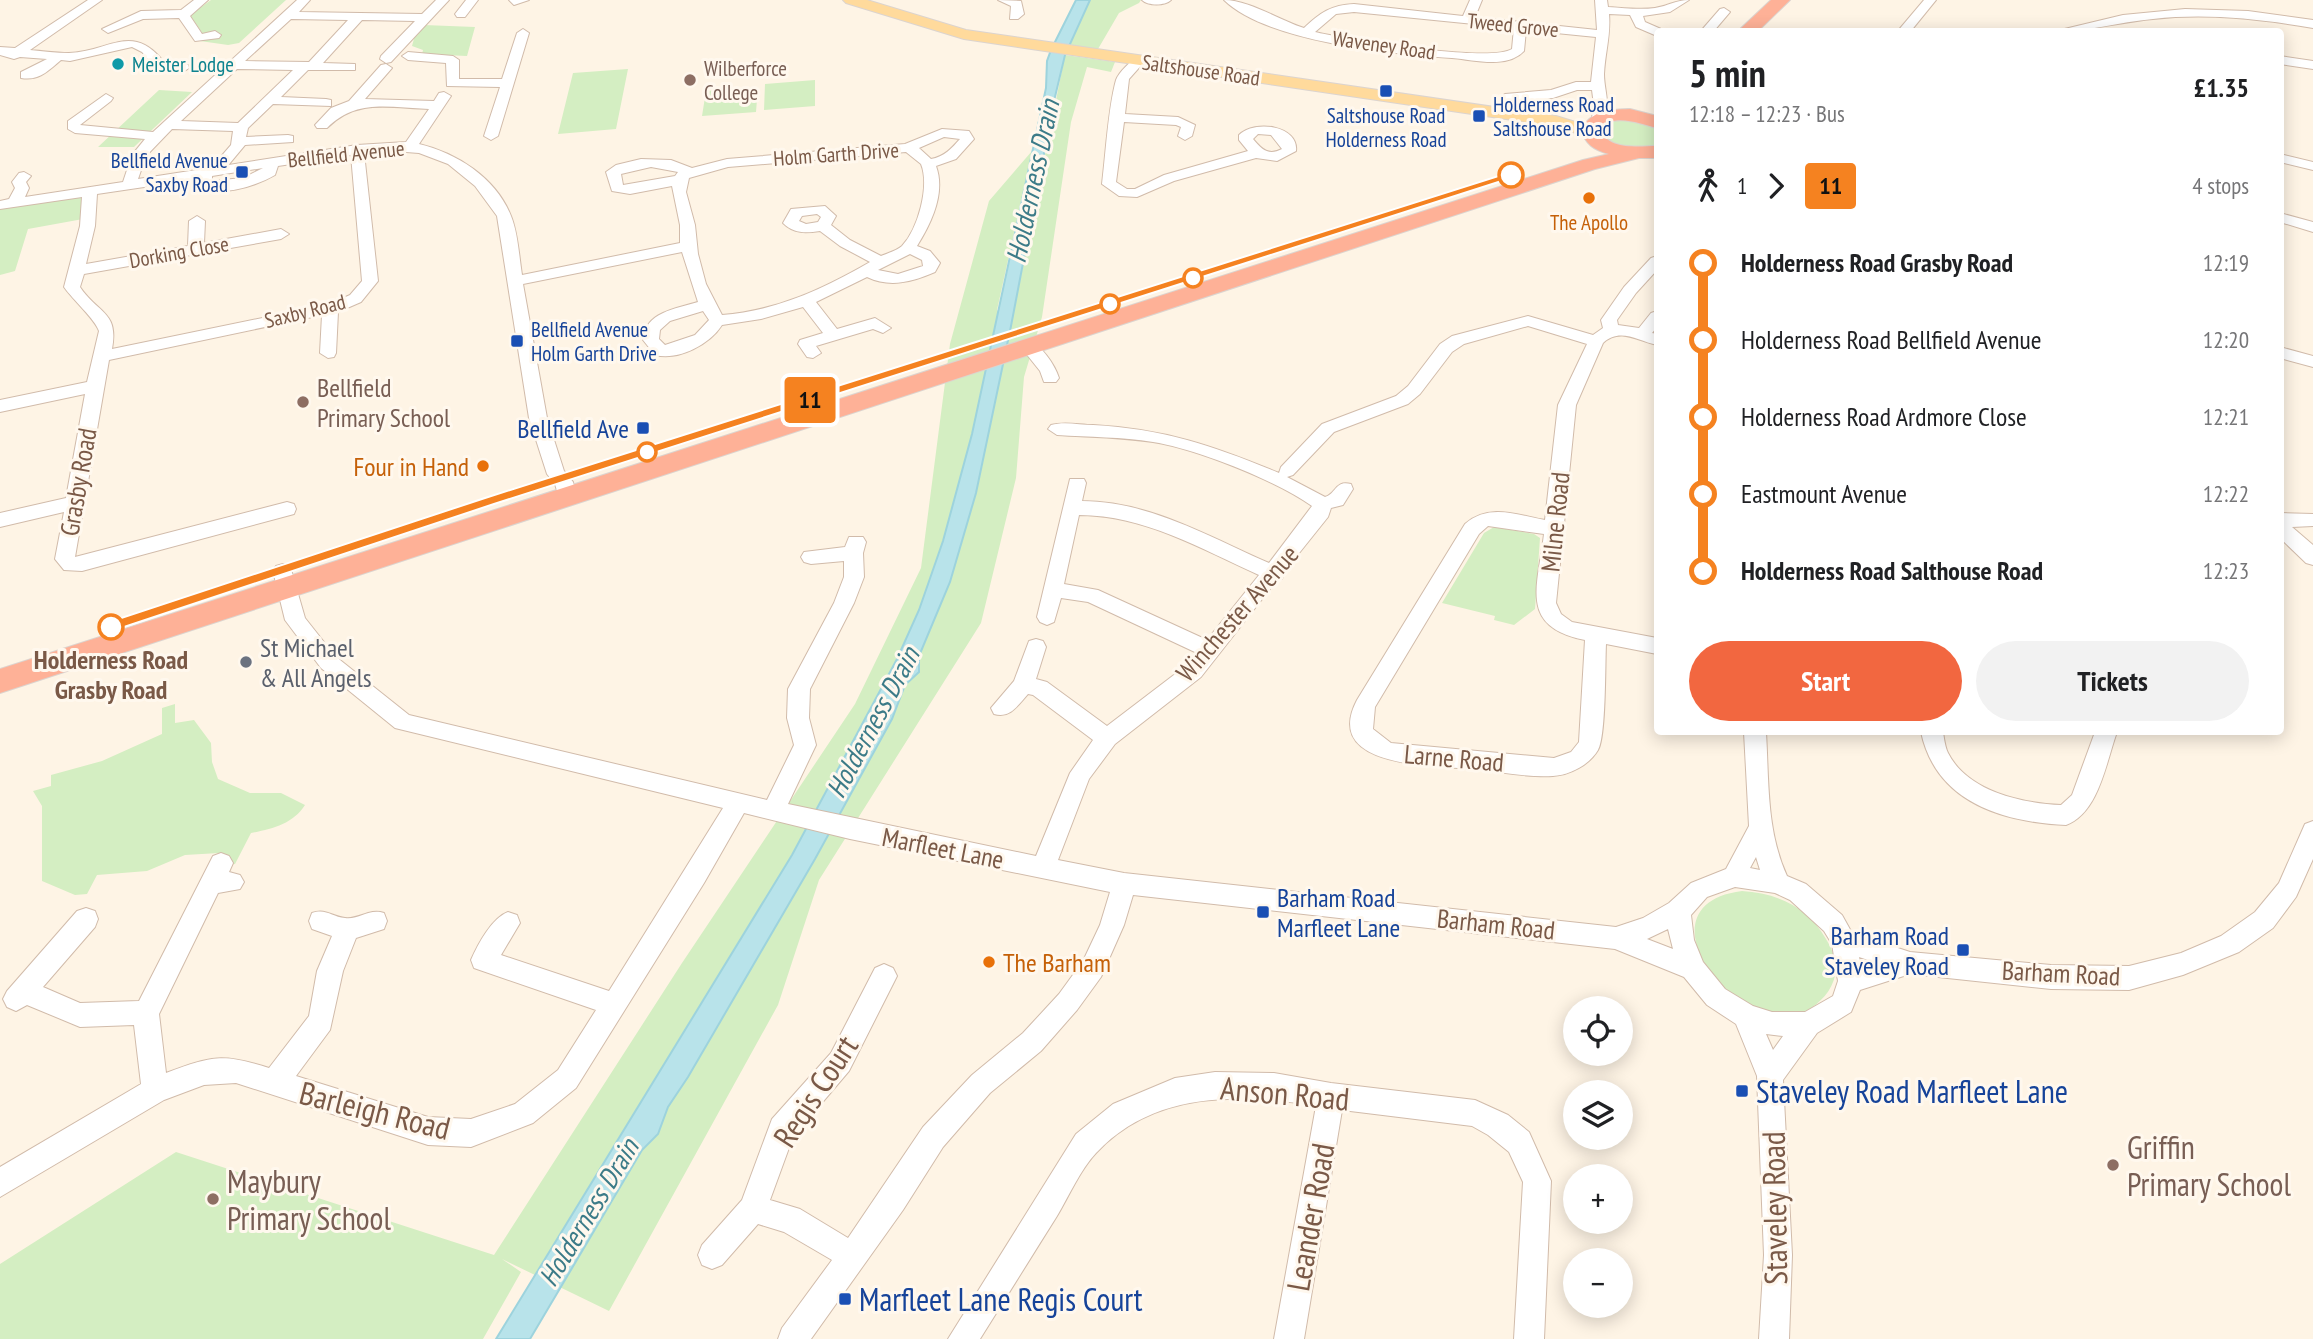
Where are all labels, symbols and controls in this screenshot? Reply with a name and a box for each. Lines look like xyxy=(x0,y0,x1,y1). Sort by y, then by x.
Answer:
street label: Tweed Grove xyxy=(1466,7,1560,43)
street label: Waveney Road xyxy=(1331,24,1437,66)
street label: Saltshouse Road xyxy=(1140,48,1262,92)
text: 5 min xyxy=(1689,48,1766,97)
place label: Meister Lodge xyxy=(132,51,234,78)
place label: Wilberforce College xyxy=(704,55,787,106)
marker: Meister Lodge xyxy=(110,56,126,72)
text: £1.35 xyxy=(2194,71,2249,104)
marker: Wilberforce College xyxy=(682,72,698,88)
marker: Saltshouse Road Holderness Road xyxy=(1378,83,1394,99)
place label: Holderness Road Saltshouse Road xyxy=(1493,91,1614,142)
water label: Holderness Drain xyxy=(997,94,1068,266)
text: 12:18 – 12:23 · Bus xyxy=(1689,99,1845,128)
place label: Saltshouse Road Holderness Road xyxy=(1325,102,1447,153)
marker: Holderness Road Saltshouse Road xyxy=(1471,108,1487,124)
street label: Bellfield Avenue xyxy=(286,134,406,174)
street label: Holm Garth Drive xyxy=(772,136,900,172)
place label: Bellfield Avenue Saxby Road xyxy=(111,147,228,198)
unlabelled marker xyxy=(1498,162,1524,188)
marker: Bellfield Avenue Saxby Road xyxy=(234,164,250,180)
icon: walk xyxy=(1689,167,1727,205)
icon: forward xyxy=(1757,167,1795,205)
text: 11 xyxy=(1819,170,1842,201)
text: 1 xyxy=(1737,171,1747,200)
text: 4 stops xyxy=(2192,171,2249,200)
marker: The Apollo xyxy=(1581,190,1597,206)
place label: The Apollo xyxy=(1550,209,1628,236)
street label: Dorking Close xyxy=(127,230,231,274)
text: Holderness Road Grasby Road xyxy=(1741,246,2013,279)
text: 12:19 xyxy=(2203,248,2249,277)
unlabelled marker xyxy=(1183,268,1203,288)
street label: Saxby Road xyxy=(262,288,348,334)
unlabelled marker xyxy=(1100,294,1120,314)
place label: Bellfield Avenue Holm Garth Drive xyxy=(531,316,657,367)
text: Holderness Road Bellfield Avenue xyxy=(1741,323,2042,356)
text: 12:20 xyxy=(2203,325,2249,354)
marker: Bellfield Avenue Holm Garth Drive xyxy=(509,333,525,349)
place label: Bellfield Primary School xyxy=(317,371,450,434)
line badge: 11 xyxy=(778,377,842,423)
text: 11 xyxy=(799,384,821,415)
marker: Bellfield Primary School xyxy=(295,394,311,410)
text: Holderness Road Ardmore Close xyxy=(1741,400,2027,433)
text: 12:21 xyxy=(2203,402,2249,431)
place label: Bellfield Ave xyxy=(517,412,629,445)
marker: Bellfield Ave xyxy=(635,420,651,436)
street label: Grasby Road xyxy=(52,425,104,539)
unlabelled marker xyxy=(637,442,657,462)
place label: Four in Hand xyxy=(354,450,469,483)
marker: Four in Hand xyxy=(475,458,491,474)
street label: Milne Road xyxy=(1533,470,1577,574)
text: Eastmount Avenue xyxy=(1741,477,1907,510)
text: 12:22 xyxy=(2203,479,2249,508)
street label: Winchester Avenue xyxy=(1169,538,1305,688)
text: Holderness Road Salthouse Road xyxy=(1741,554,2043,587)
text: 12:23 xyxy=(2203,556,2249,585)
marker: Holderness Road Grasby Road xyxy=(98,614,124,640)
place label: St Michael & All Angels xyxy=(260,631,372,694)
water label: Holderness Drain xyxy=(817,639,928,804)
button: Start xyxy=(1689,641,1962,721)
button: Tickets xyxy=(1976,641,2249,721)
place label: Holderness Road Grasby Road xyxy=(34,643,188,706)
marker: St Michael & All Angels xyxy=(238,654,254,670)
street label: Larne Road xyxy=(1403,737,1505,779)
street label: Marfleet Lane xyxy=(879,820,1007,876)
place label: Barham Road Marfleet Lane xyxy=(1277,881,1400,944)
street label: Barham Road xyxy=(1435,901,1557,947)
marker: Barham Road Marfleet Lane xyxy=(1255,904,1271,920)
place label: Barham Road Staveley Road xyxy=(1824,919,1949,982)
marker: Barham Road Staveley Road xyxy=(1955,942,1971,958)
place label: The Barham xyxy=(1003,946,1111,979)
street label: Barham Road xyxy=(2001,953,2121,993)
marker: The Barham xyxy=(981,954,997,970)
map controls xyxy=(1563,996,1633,1318)
button: locate xyxy=(1563,996,1633,1066)
street label: Regis Court xyxy=(763,1027,867,1155)
street label: Anson Road xyxy=(1219,1066,1351,1120)
place label: Staveley Road Marfleet Lane xyxy=(1756,1070,2068,1112)
street label: Barleigh Road xyxy=(295,1071,455,1149)
button: layers xyxy=(1563,1080,1633,1150)
marker: Staveley Road Marfleet Lane xyxy=(1734,1083,1750,1099)
place label: Griffin Primary School xyxy=(2127,1126,2291,1205)
water label: Holderness Drain xyxy=(529,1130,647,1293)
street label: Staveley Road xyxy=(1752,1131,1796,1285)
street label: Leander Road xyxy=(1276,1140,1344,1294)
marker: Griffin Primary School xyxy=(2105,1157,2121,1173)
place label: Maybury Primary School xyxy=(227,1160,391,1239)
button: + xyxy=(1563,1164,1633,1234)
marker: Maybury Primary School xyxy=(205,1191,221,1207)
button: − xyxy=(1563,1248,1633,1318)
place label: Marfleet Lane Regis Court xyxy=(859,1278,1143,1320)
marker: Marfleet Lane Regis Court xyxy=(837,1291,853,1307)

